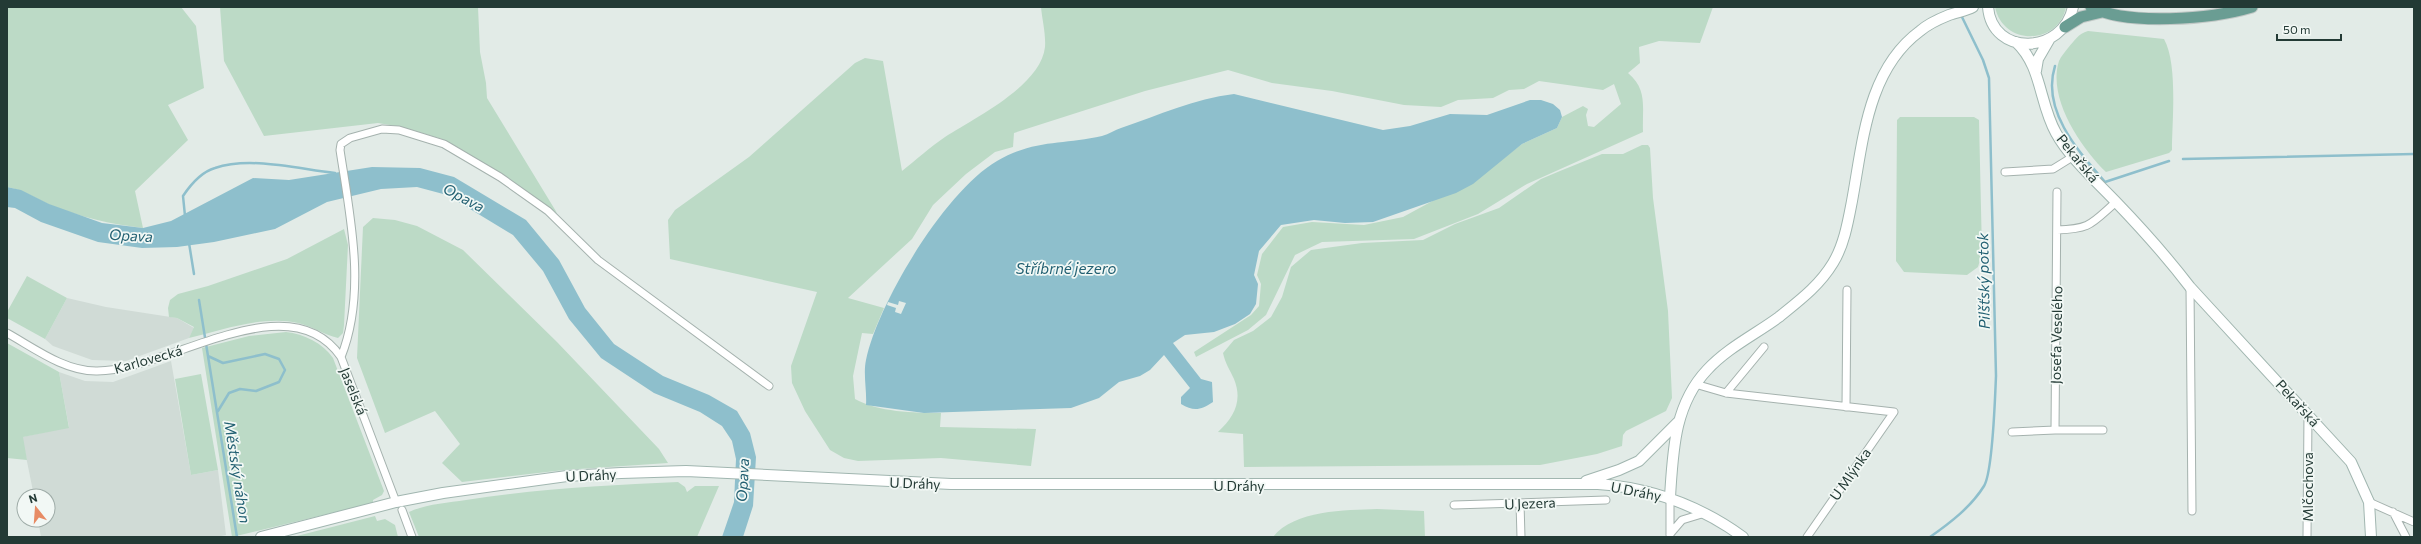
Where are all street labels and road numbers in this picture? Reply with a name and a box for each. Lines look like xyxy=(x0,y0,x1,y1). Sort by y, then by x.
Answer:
street label: Pekařská xyxy=(2053,130,2103,186)
street label: Josefa Veselého xyxy=(2047,286,2065,384)
street label: Karlovecká xyxy=(112,341,184,377)
street label: Jaselská xyxy=(337,365,371,417)
street label: Pekařská xyxy=(2272,376,2324,430)
street label: U Mlýnka xyxy=(1826,445,1874,503)
street label: Mlčochova xyxy=(2299,452,2316,522)
street label: U Dráhy xyxy=(565,465,617,485)
street label: U Dráhy xyxy=(889,474,941,492)
street label: U Dráhy xyxy=(1213,477,1265,494)
street label: U Dráhy xyxy=(1609,478,1663,504)
street label: U Jezera xyxy=(1504,494,1556,512)

